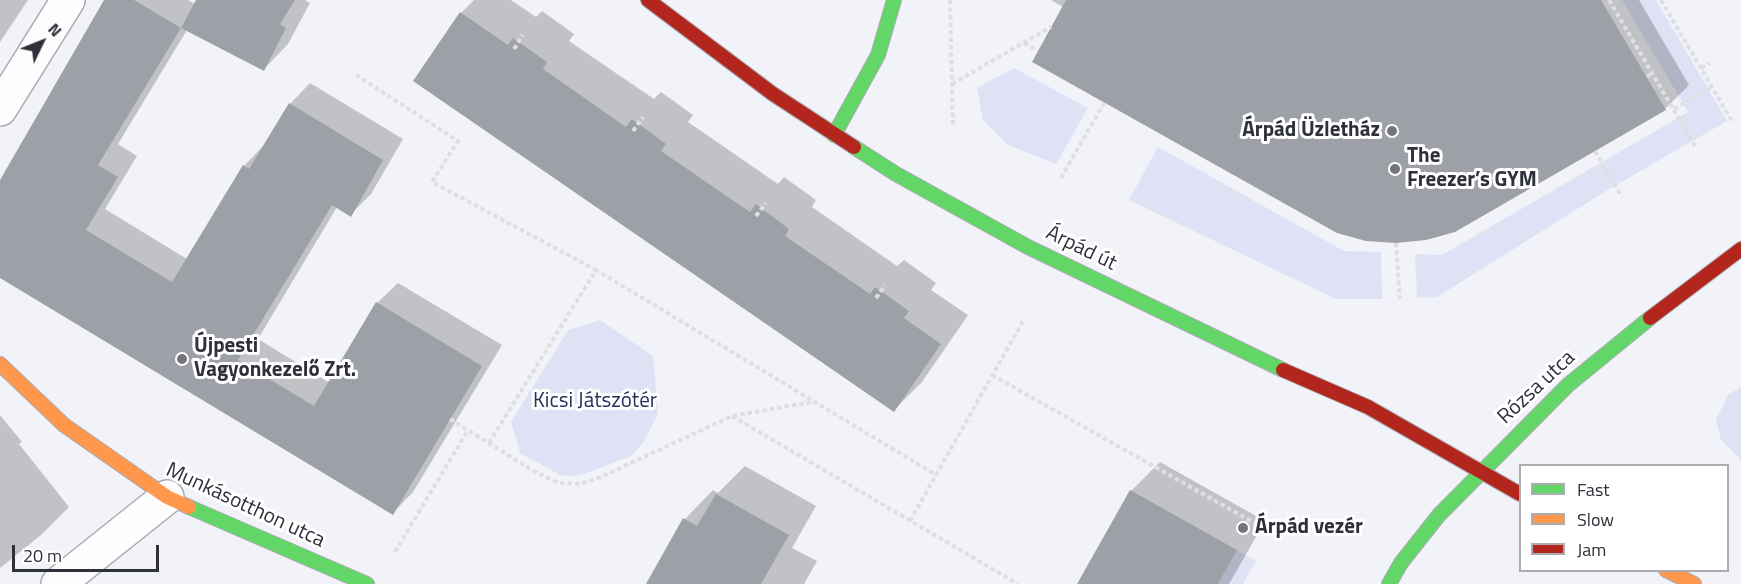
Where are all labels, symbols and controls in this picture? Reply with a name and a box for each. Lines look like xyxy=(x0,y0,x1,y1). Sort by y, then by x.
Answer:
north arrow xyxy=(12,12,72,72)
text: N xyxy=(43,17,68,42)
place label: Árpád Üzletház xyxy=(1242,118,1380,144)
marker: Árpád Üzletház xyxy=(1385,124,1399,138)
place label: The Freezer’s GYM xyxy=(1407,144,1537,194)
marker: The Freezer’s GYM xyxy=(1388,162,1402,176)
street label: Árpád út xyxy=(1041,221,1121,277)
place label: Újpesti Vagyonkezelő Zrt. xyxy=(194,334,356,384)
street label: Rózsa utca xyxy=(1493,346,1581,430)
marker: Újpesti Vagyonkezelő Zrt. xyxy=(175,352,189,366)
park label: Kicsi Játszótér xyxy=(533,389,657,415)
street label: Munkásotthon utca xyxy=(161,458,329,554)
legend xyxy=(1519,464,1729,572)
text: Fast xyxy=(1577,476,1610,503)
text: Slow xyxy=(1577,506,1614,533)
place label: Árpád vezér xyxy=(1255,515,1363,541)
marker: Árpád vezér xyxy=(1236,521,1250,535)
scale bar xyxy=(15,533,162,571)
text: Jam xyxy=(1577,536,1606,563)
text: 20 m xyxy=(23,542,62,569)

